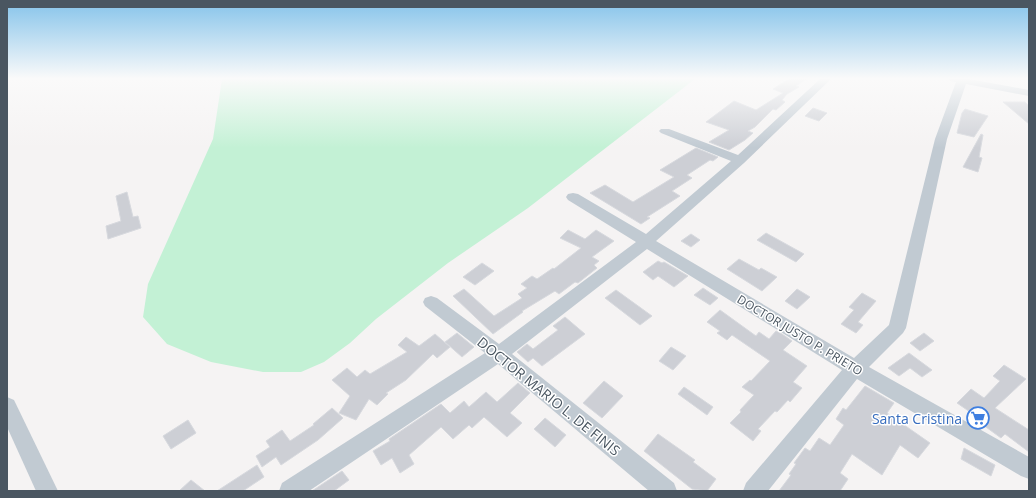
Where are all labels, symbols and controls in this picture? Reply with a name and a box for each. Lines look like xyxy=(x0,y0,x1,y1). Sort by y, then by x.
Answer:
street label: DOCTOR JUSTO P. PRIETO xyxy=(734,291,866,379)
street label: DOCTOR MARIO L. DE FINIS xyxy=(474,332,624,460)
supermarket icon: Santa Cristina xyxy=(965,405,991,431)
place label: Santa Cristina xyxy=(872,409,962,428)

